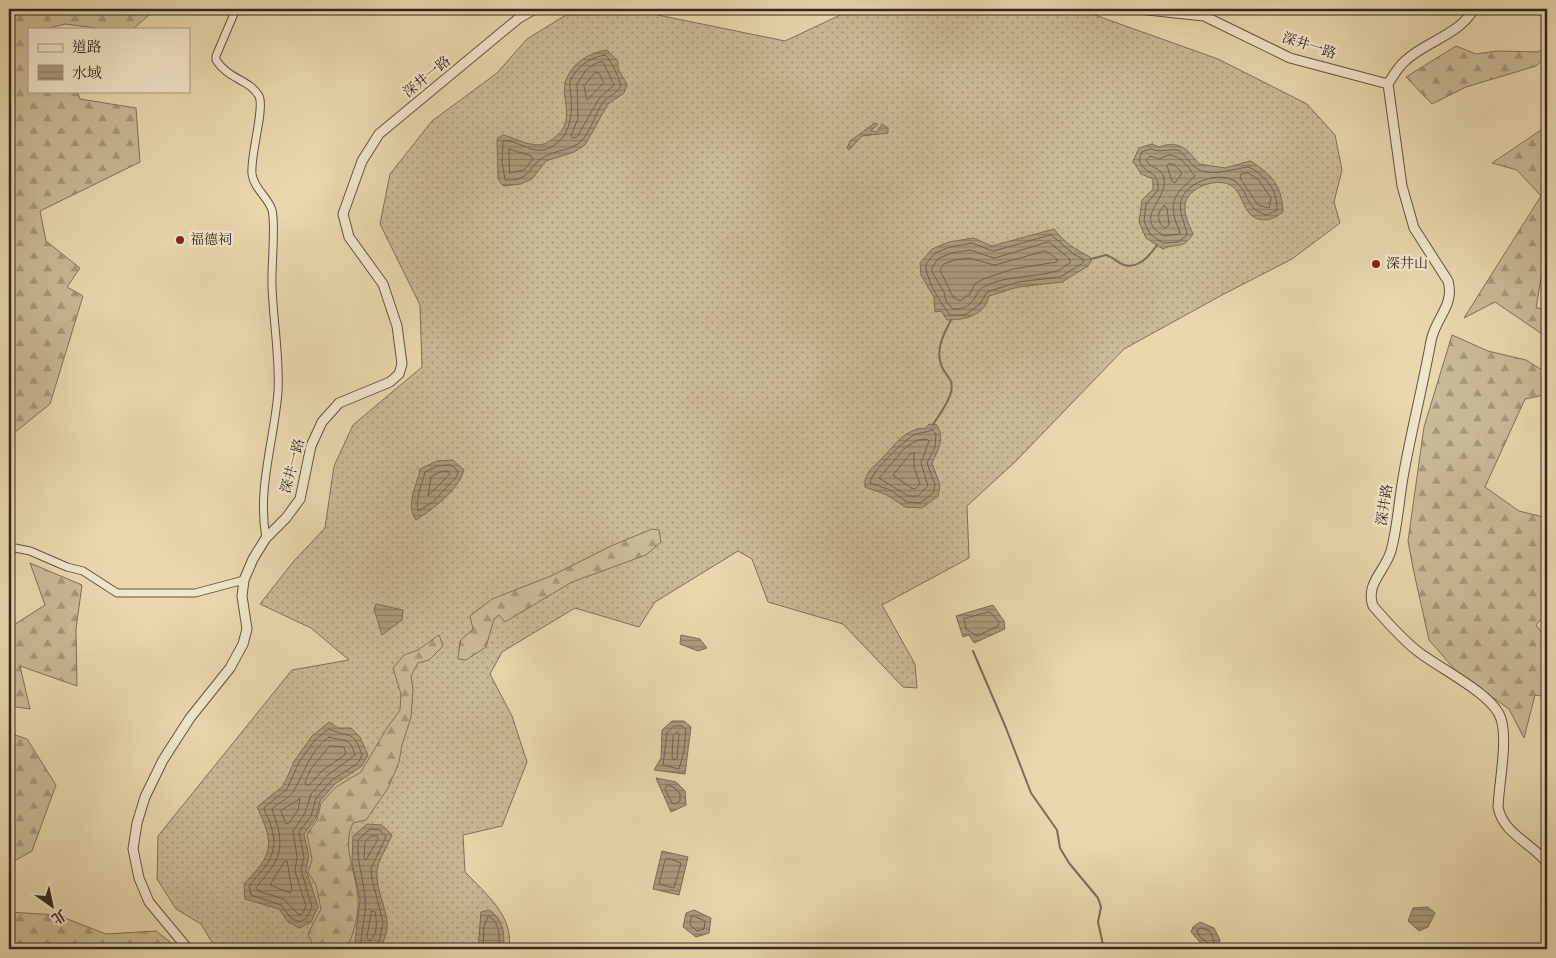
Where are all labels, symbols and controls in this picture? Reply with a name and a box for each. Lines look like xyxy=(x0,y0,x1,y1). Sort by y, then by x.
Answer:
legend xyxy=(28,28,190,92)
street label: 深井一路 xyxy=(1280,29,1338,63)
text: 道路 xyxy=(72,38,102,57)
street label: 深井一路 xyxy=(400,52,454,102)
text: 水域 xyxy=(72,64,102,83)
place label: 福德祠 xyxy=(190,231,232,249)
marker: 福德祠 xyxy=(174,234,186,246)
place label: 深井山 xyxy=(1386,255,1428,273)
marker: 深井山 xyxy=(1370,258,1382,270)
street label: 深井一路 xyxy=(277,437,309,495)
street label: 深井路 xyxy=(1373,483,1397,527)
north arrow xyxy=(28,880,78,930)
text: 北 xyxy=(48,905,69,927)

